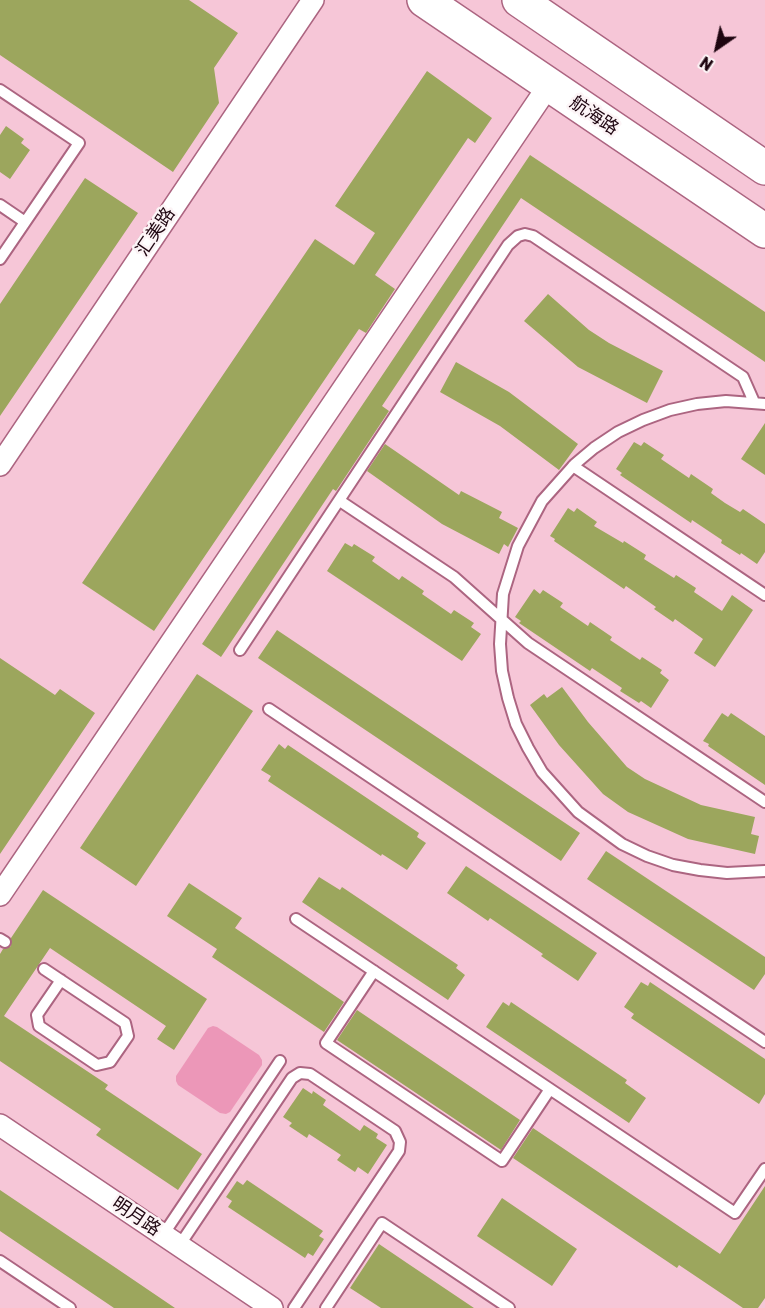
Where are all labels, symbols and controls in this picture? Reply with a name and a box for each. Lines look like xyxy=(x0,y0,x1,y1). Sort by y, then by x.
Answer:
north arrow xyxy=(687,18,747,78)
text: N xyxy=(697,52,717,74)
street label: 航海路 xyxy=(566,92,622,140)
street label: 汇美路 xyxy=(132,204,180,260)
street label: 明月路 xyxy=(108,1193,164,1241)

